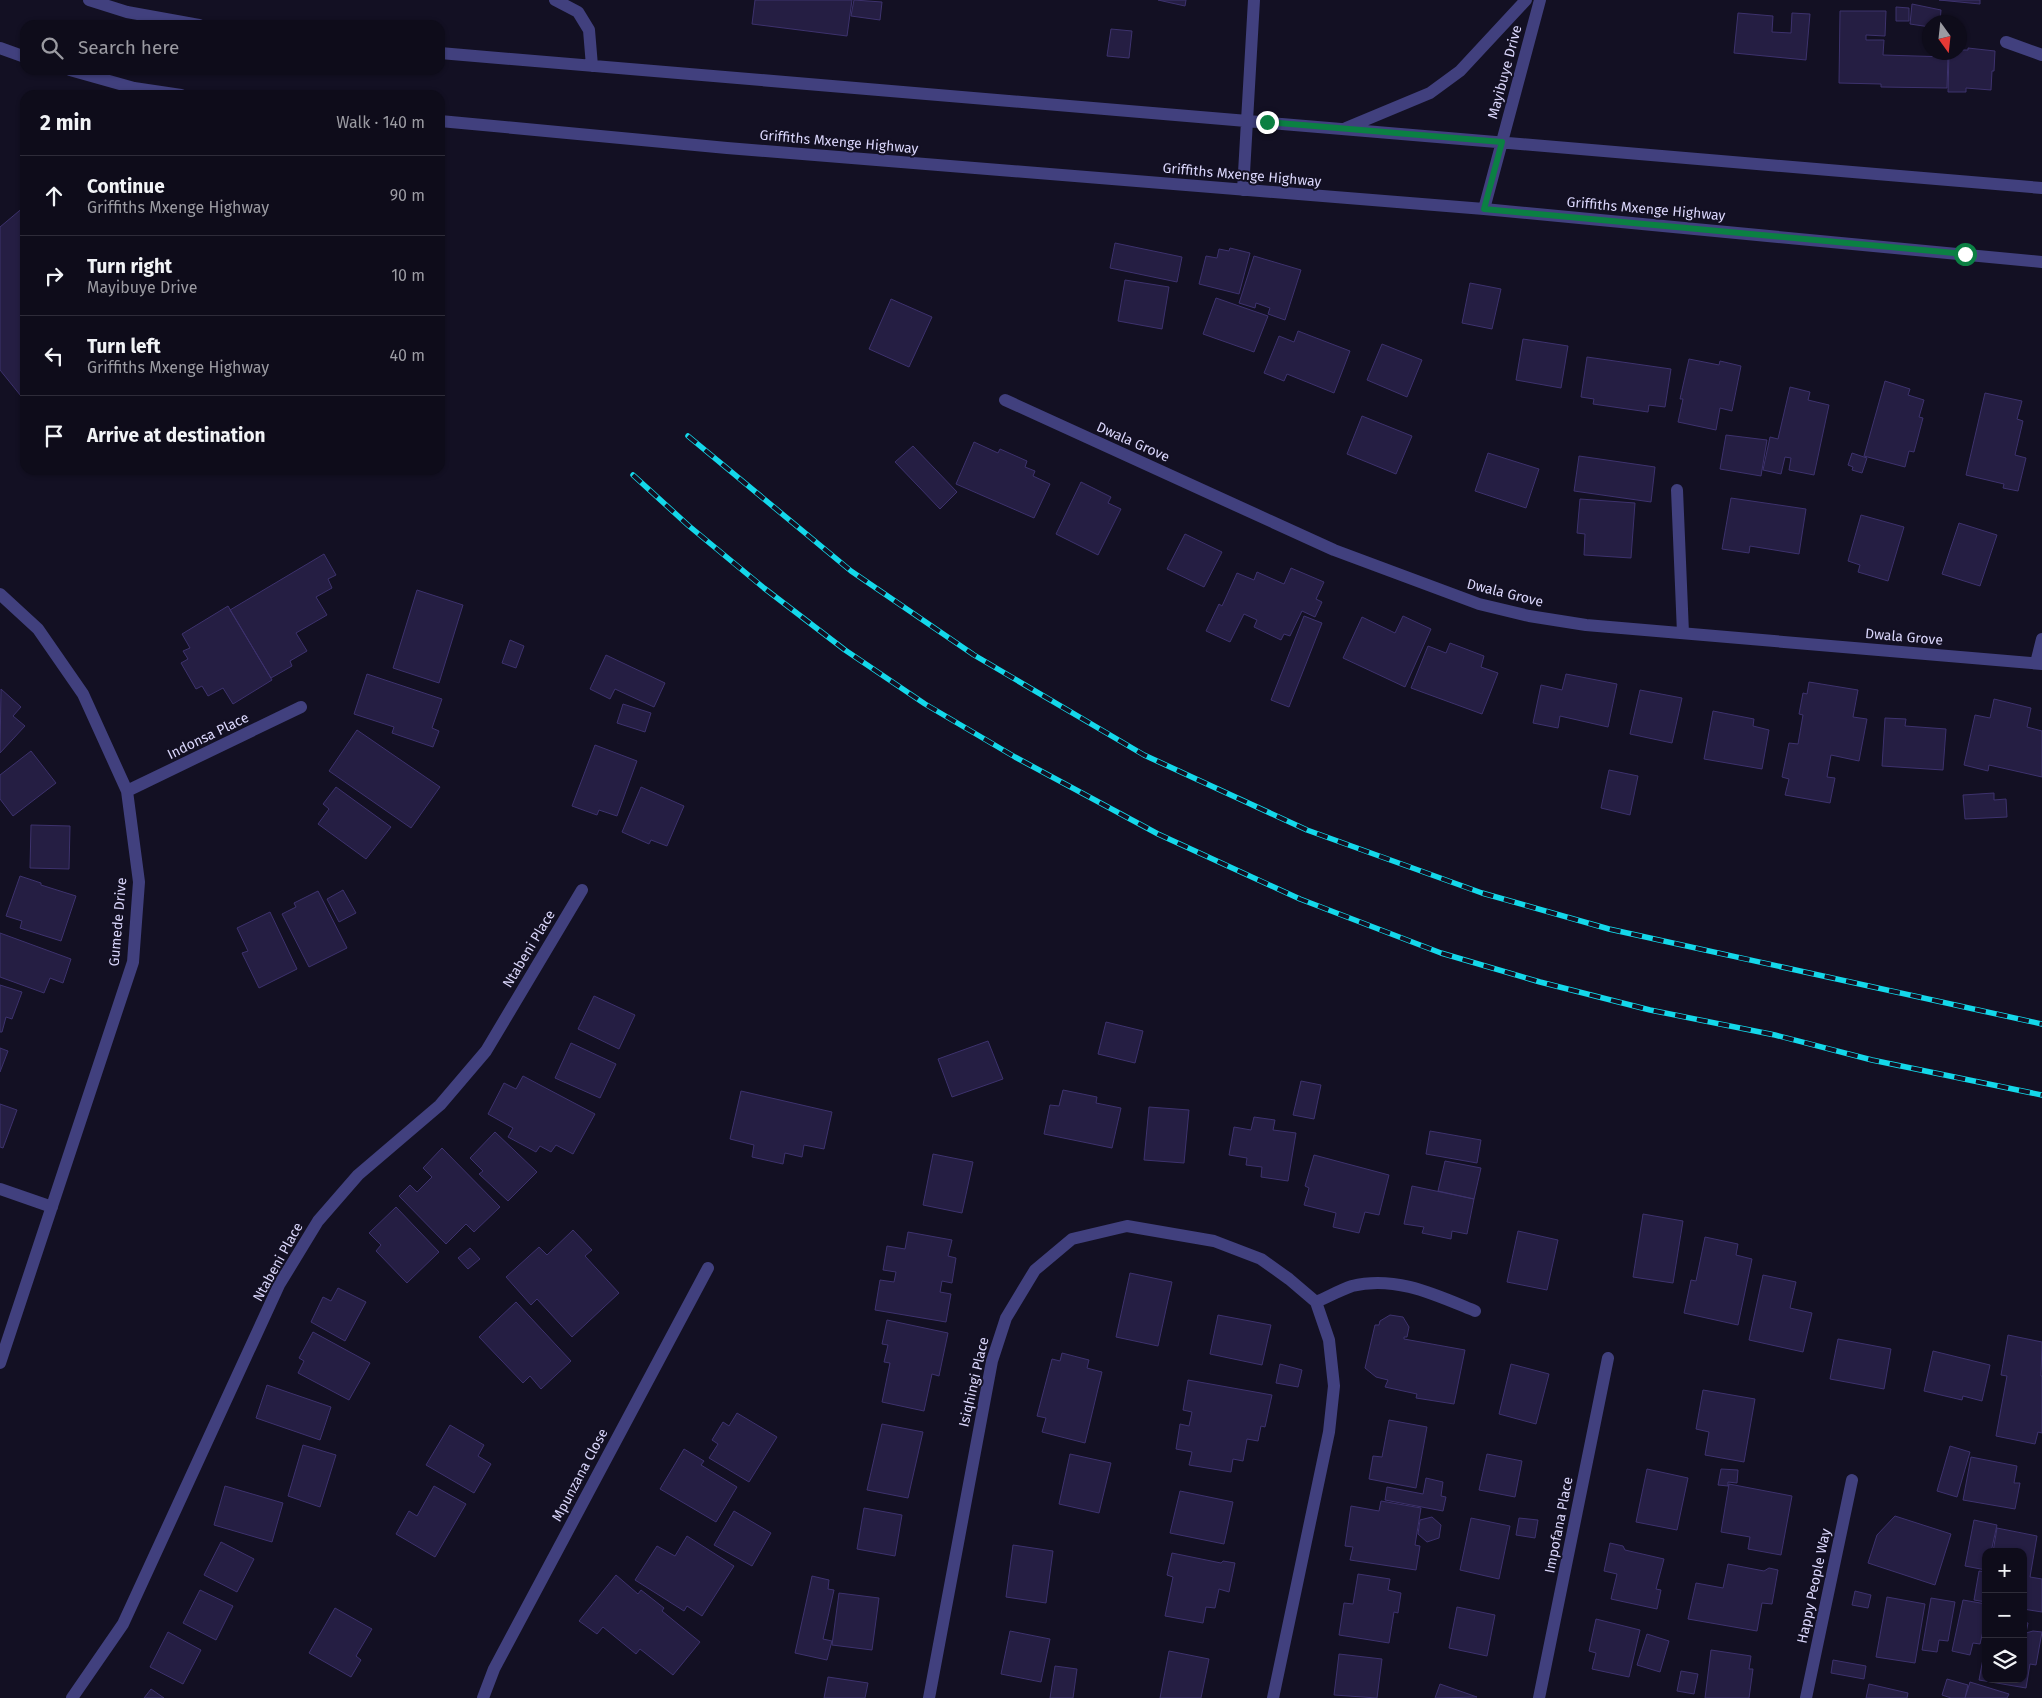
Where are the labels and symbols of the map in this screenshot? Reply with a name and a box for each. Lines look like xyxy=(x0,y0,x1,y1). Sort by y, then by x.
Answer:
north arrow xyxy=(1922,15,1967,60)
street label: Mayibuye Drive xyxy=(1484,23,1526,121)
route end xyxy=(1256,111,1279,134)
street label: Griffiths Mxenge Highway xyxy=(759,127,919,157)
street label: Griffiths Mxenge Highway xyxy=(1162,160,1322,190)
street label: Griffiths Mxenge Highway xyxy=(1566,194,1726,224)
route start xyxy=(1954,243,1977,266)
street label: Dwala Grove xyxy=(1094,418,1172,466)
street label: Dwala Grove xyxy=(1465,575,1545,611)
street label: Dwala Grove xyxy=(1864,625,1944,649)
street label: Indonsa Place xyxy=(165,709,251,763)
street label: Gumede Drive xyxy=(106,877,130,967)
street label: Ntabeni Place xyxy=(499,907,559,991)
street label: Ntabeni Place xyxy=(249,1220,307,1304)
street label: Isiqhingi Place xyxy=(955,1335,993,1429)
street label: Mpunzana Close xyxy=(548,1426,612,1524)
street label: Impofana Place xyxy=(1541,1475,1577,1575)
street label: Happy People Way xyxy=(1794,1527,1834,1645)

